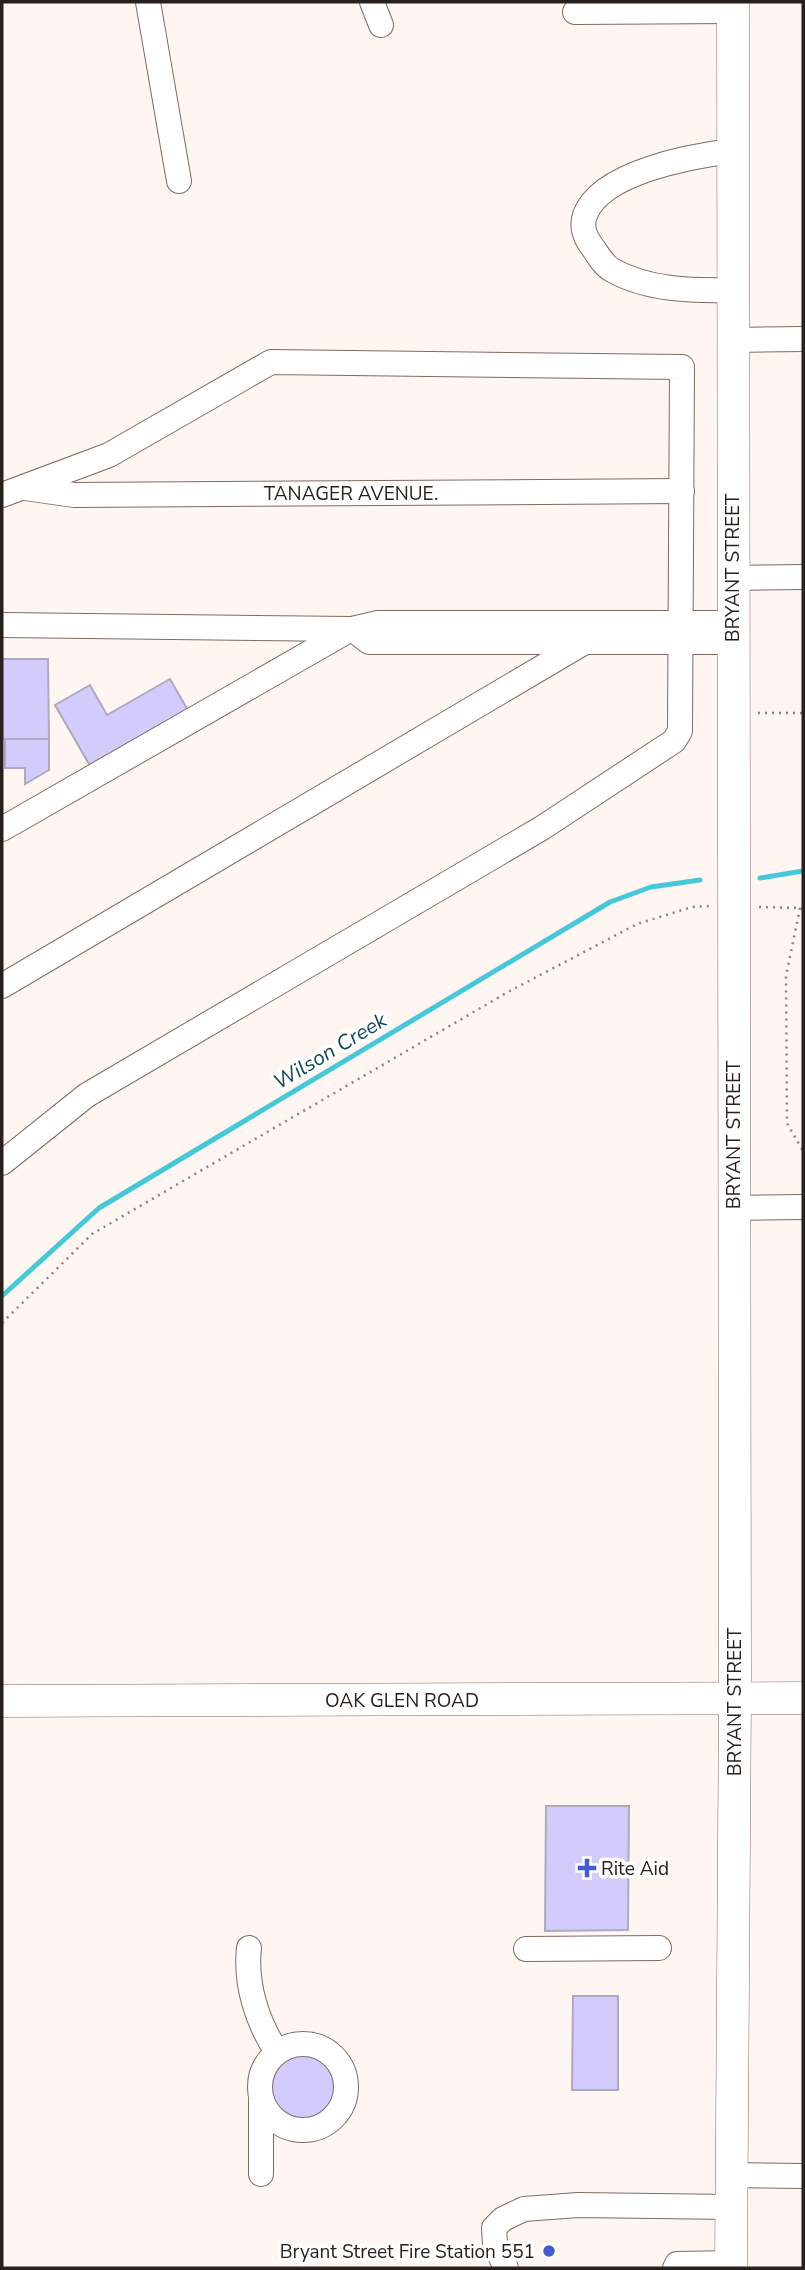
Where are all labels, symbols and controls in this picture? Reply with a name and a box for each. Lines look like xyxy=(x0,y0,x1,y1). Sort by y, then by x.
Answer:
street label: TANAGER AVENUE. xyxy=(264,481,438,507)
street label: BRYANT STREET xyxy=(720,493,746,642)
water label: Wilson Creek xyxy=(268,1006,392,1096)
street label: BRYANT STREET xyxy=(721,1060,747,1209)
street label: BRYANT STREET xyxy=(722,1627,748,1776)
street label: OAK GLEN ROAD xyxy=(325,1688,479,1714)
place label: Rite Aid xyxy=(601,1856,669,1882)
marker: Rite Aid xyxy=(579,1860,595,1876)
place label: Bryant Street Fire Station 551 xyxy=(280,2239,535,2265)
marker: Bryant Street Fire Station 551 xyxy=(541,2243,557,2259)

